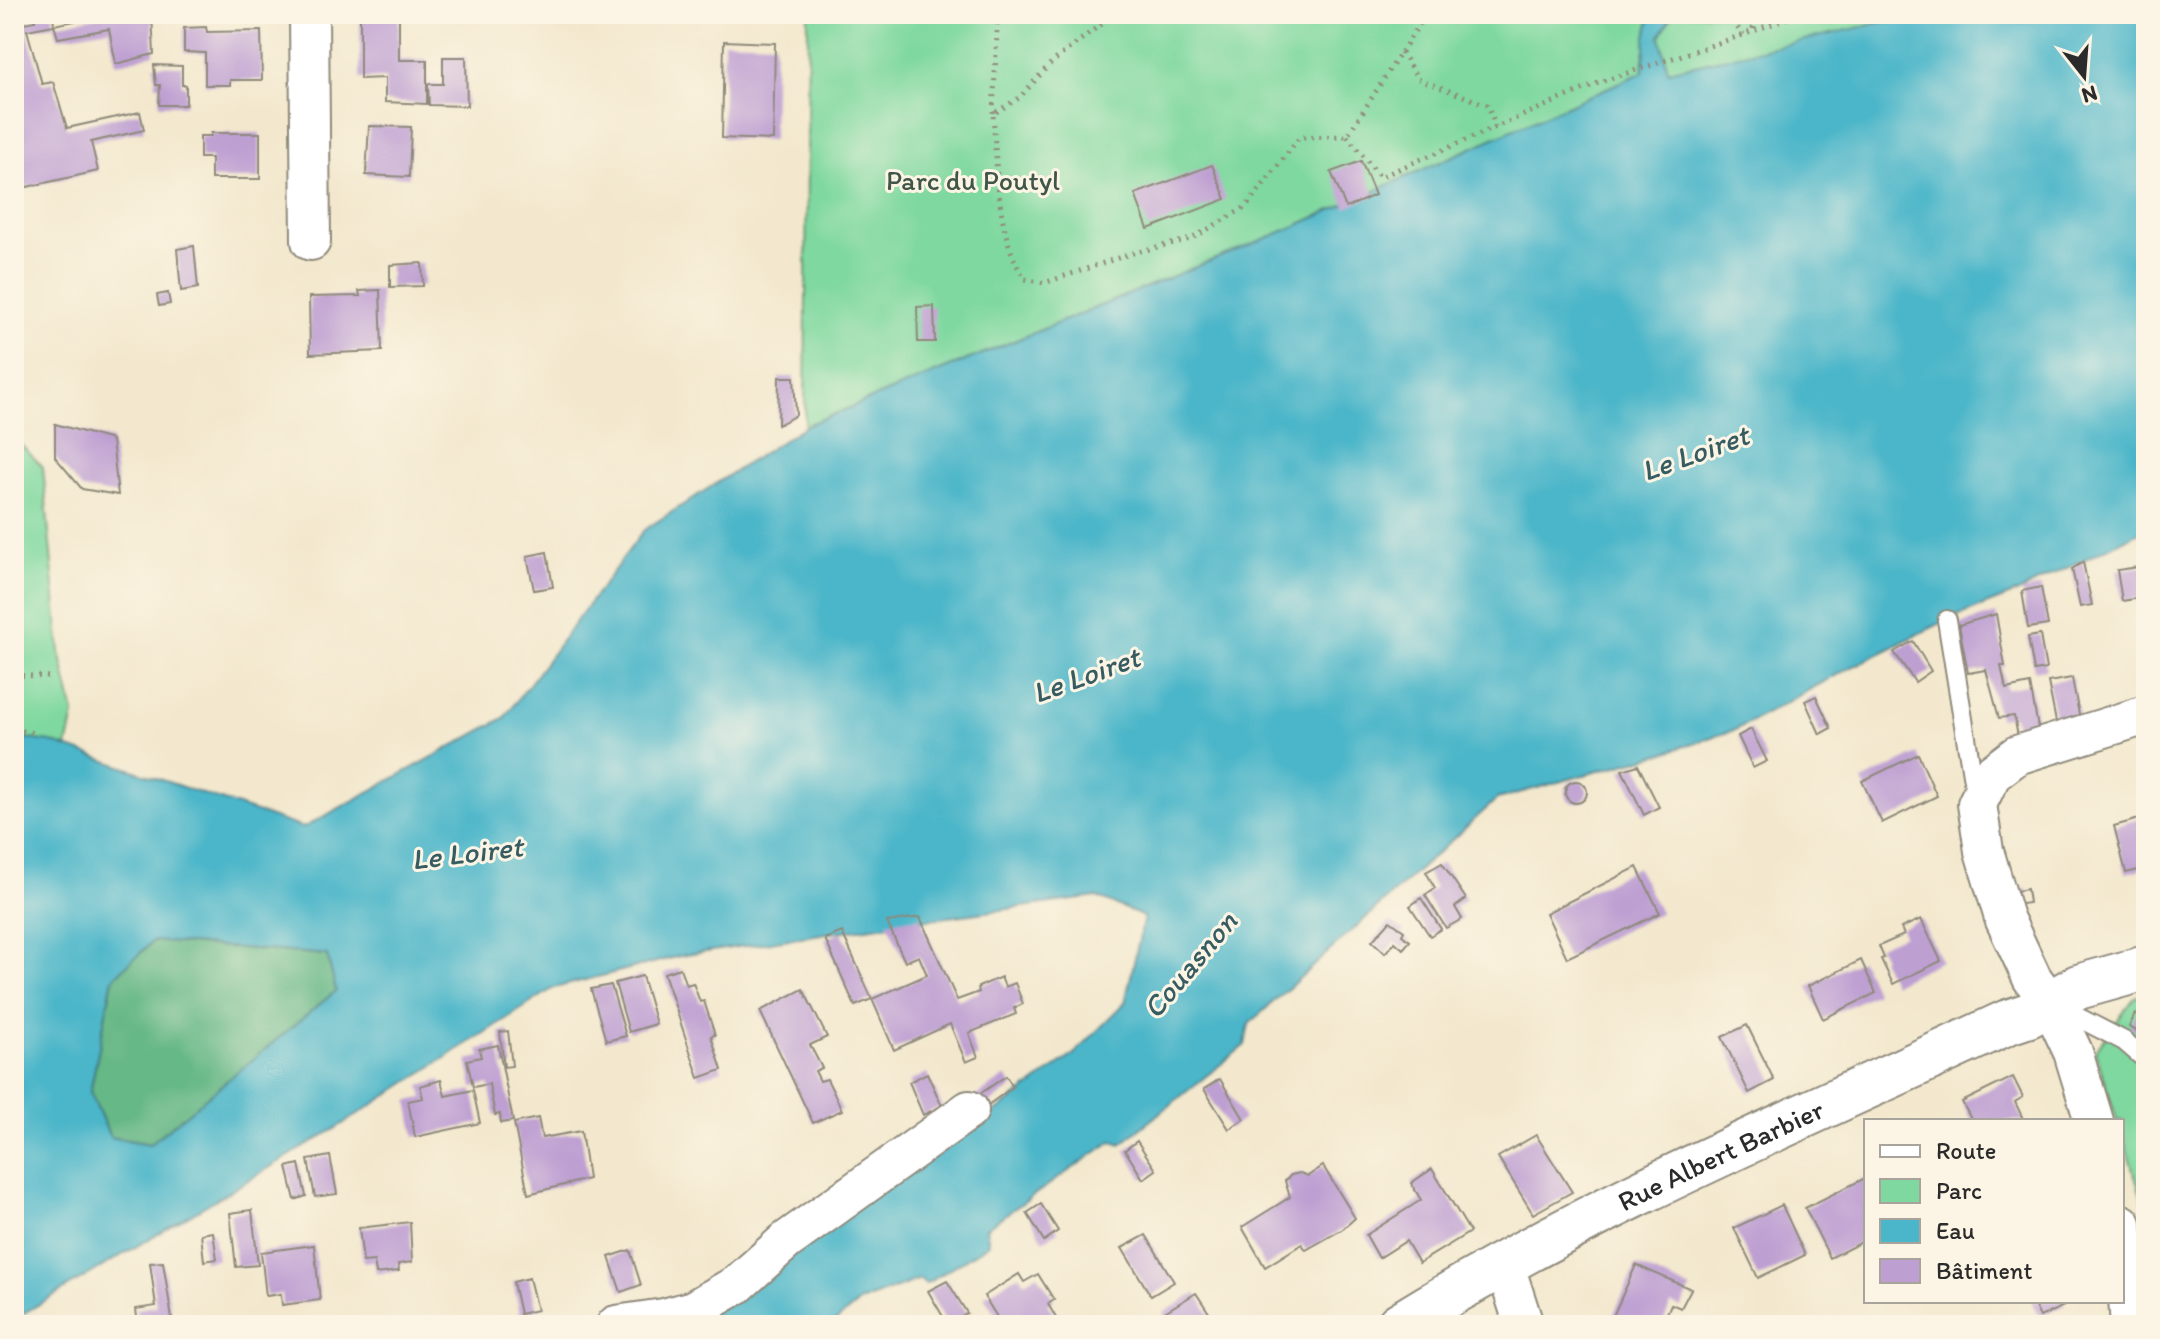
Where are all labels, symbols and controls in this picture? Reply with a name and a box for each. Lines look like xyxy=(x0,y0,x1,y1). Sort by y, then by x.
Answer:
north arrow xyxy=(2044,36,2124,116)
text: N xyxy=(2079,80,2101,110)
park label: Parc du Poutyl xyxy=(886,163,1060,197)
water label: Le Loiret xyxy=(1636,415,1756,489)
water label: Le Loiret xyxy=(1027,637,1147,711)
water label: Le Loiret xyxy=(409,827,527,878)
water label: Couasnon xyxy=(1134,903,1246,1026)
street label: Rue Albert Barbier xyxy=(1612,1092,1829,1218)
legend xyxy=(1864,1119,2124,1303)
text: Route xyxy=(1936,1136,1996,1165)
text: Parc xyxy=(1936,1176,1982,1205)
text: Eau xyxy=(1936,1216,1975,1245)
text: Bâtiment xyxy=(1936,1256,2032,1285)

